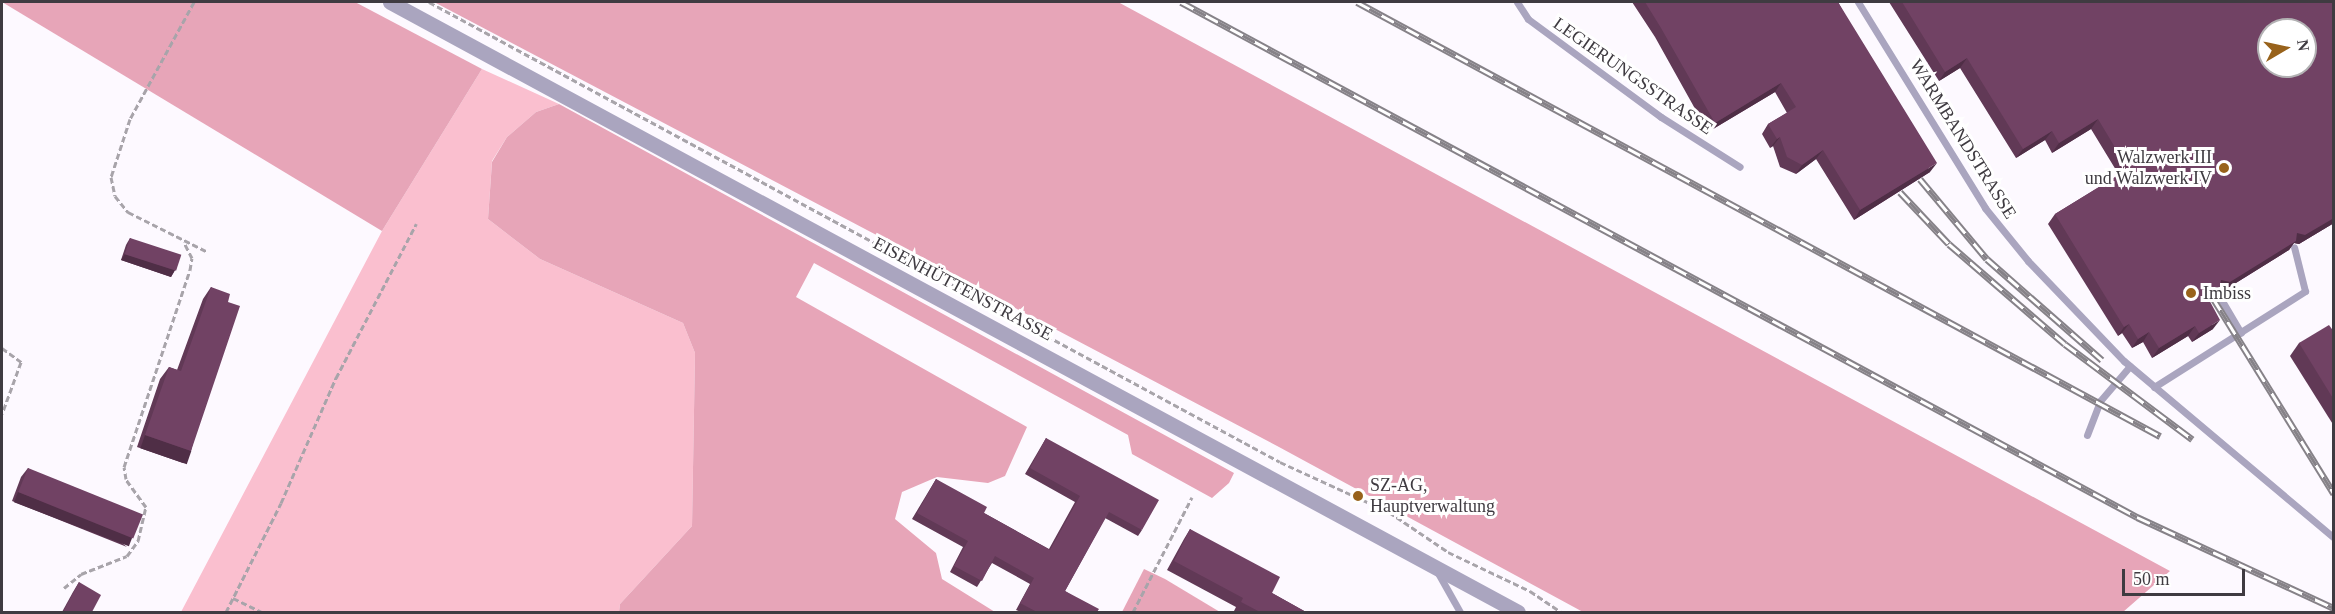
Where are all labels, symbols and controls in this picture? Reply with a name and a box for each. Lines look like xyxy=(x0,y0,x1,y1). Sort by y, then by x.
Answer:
street label: LEGIERUNGSSTRASSE xyxy=(1549,13,1717,139)
north arrow xyxy=(2257,18,2317,78)
text: N xyxy=(2294,38,2313,52)
street label: WARMBANDSTRASSE xyxy=(1905,55,2021,223)
place label: Walzwerk III und Walzwerk IV xyxy=(2084,147,2212,190)
marker: Walzwerk III und Walzwerk IV xyxy=(2217,161,2231,175)
street label: EISENHÜTTENSTRASSE xyxy=(870,233,1056,345)
place label: Imbiss xyxy=(2203,282,2251,304)
marker: Imbiss xyxy=(2184,286,2198,300)
place label: SZ-AG, Hauptverwaltung xyxy=(1370,475,1495,518)
marker: SZ-AG, Hauptverwaltung xyxy=(1351,489,1365,503)
scale bar xyxy=(2125,557,2248,595)
text: 50 m xyxy=(2133,569,2170,589)

